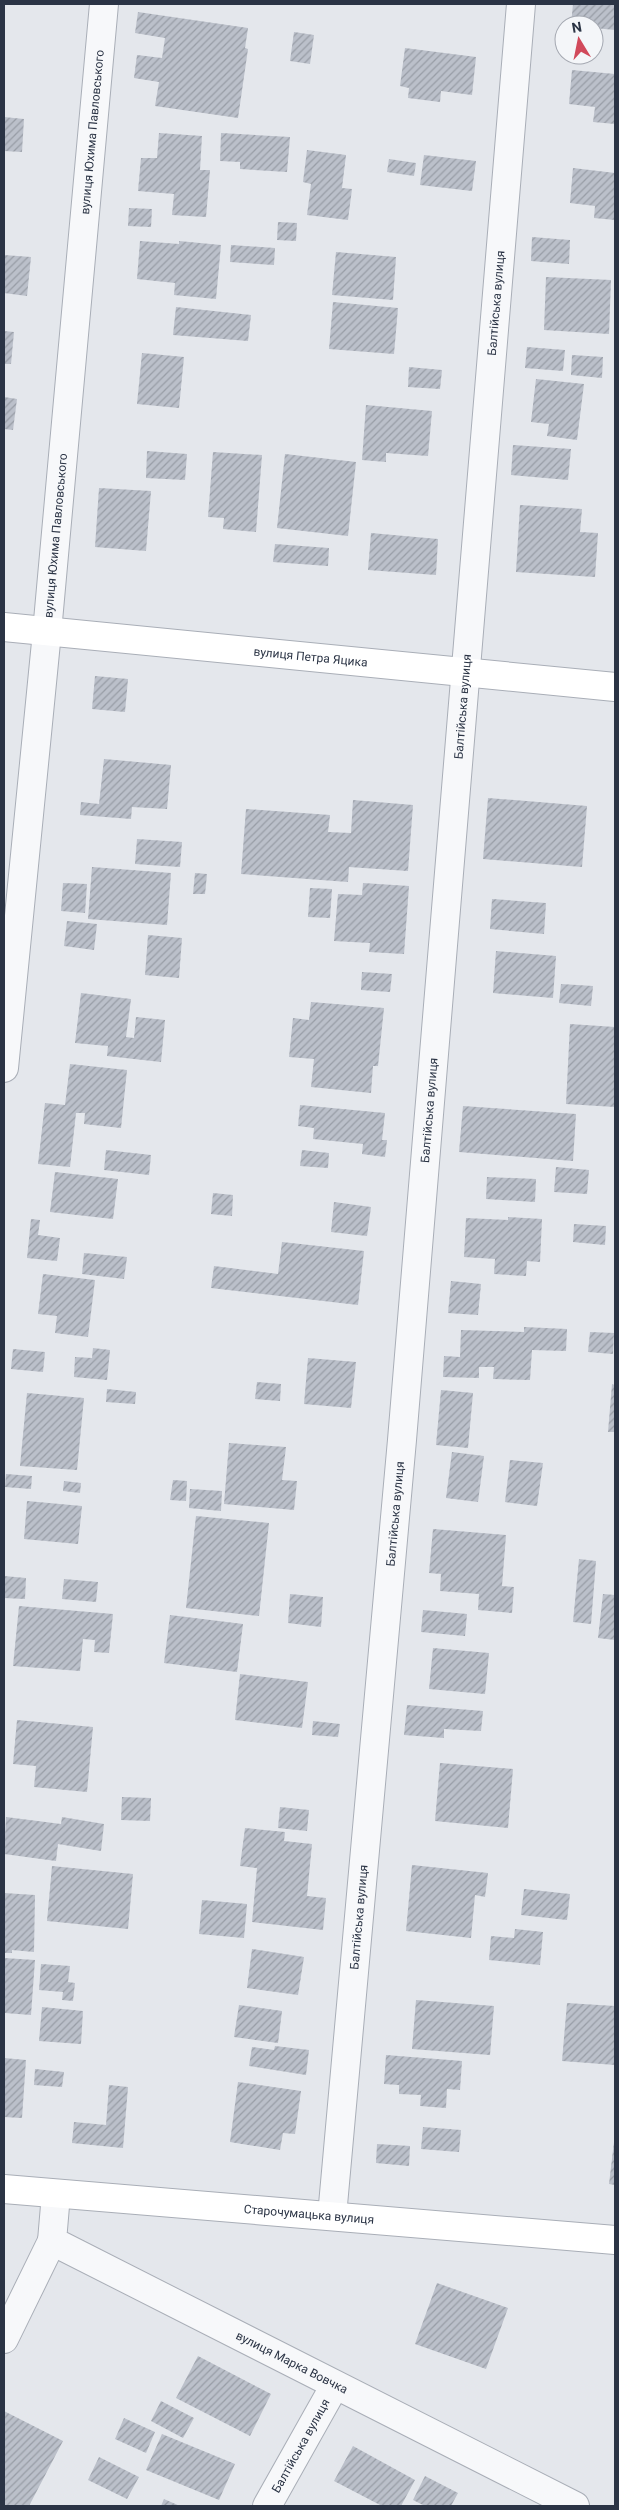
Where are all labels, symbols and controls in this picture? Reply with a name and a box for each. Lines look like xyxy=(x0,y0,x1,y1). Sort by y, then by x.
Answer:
north arrow xyxy=(554,15,604,65)
text: N xyxy=(570,18,583,36)
street label: вулиця Юхима Павловського xyxy=(78,49,107,215)
street label: Балтійська вулиця xyxy=(485,250,508,356)
street label: вулиця Юхима Павловського xyxy=(41,452,70,618)
street label: вулиця Петра Яцика xyxy=(253,645,368,670)
street label: Балтійська вулиця xyxy=(451,654,474,760)
street label: Балтійська вулиця xyxy=(418,1057,441,1163)
street label: Балтійська вулиця xyxy=(384,1461,407,1567)
street label: Балтійська вулиця xyxy=(347,1864,371,1970)
street label: Старочумацька вулиця xyxy=(243,2202,375,2227)
street label: вулиця Марка Вовчка xyxy=(234,2328,350,2397)
street label: Балтійська вулиця xyxy=(269,2396,333,2495)

